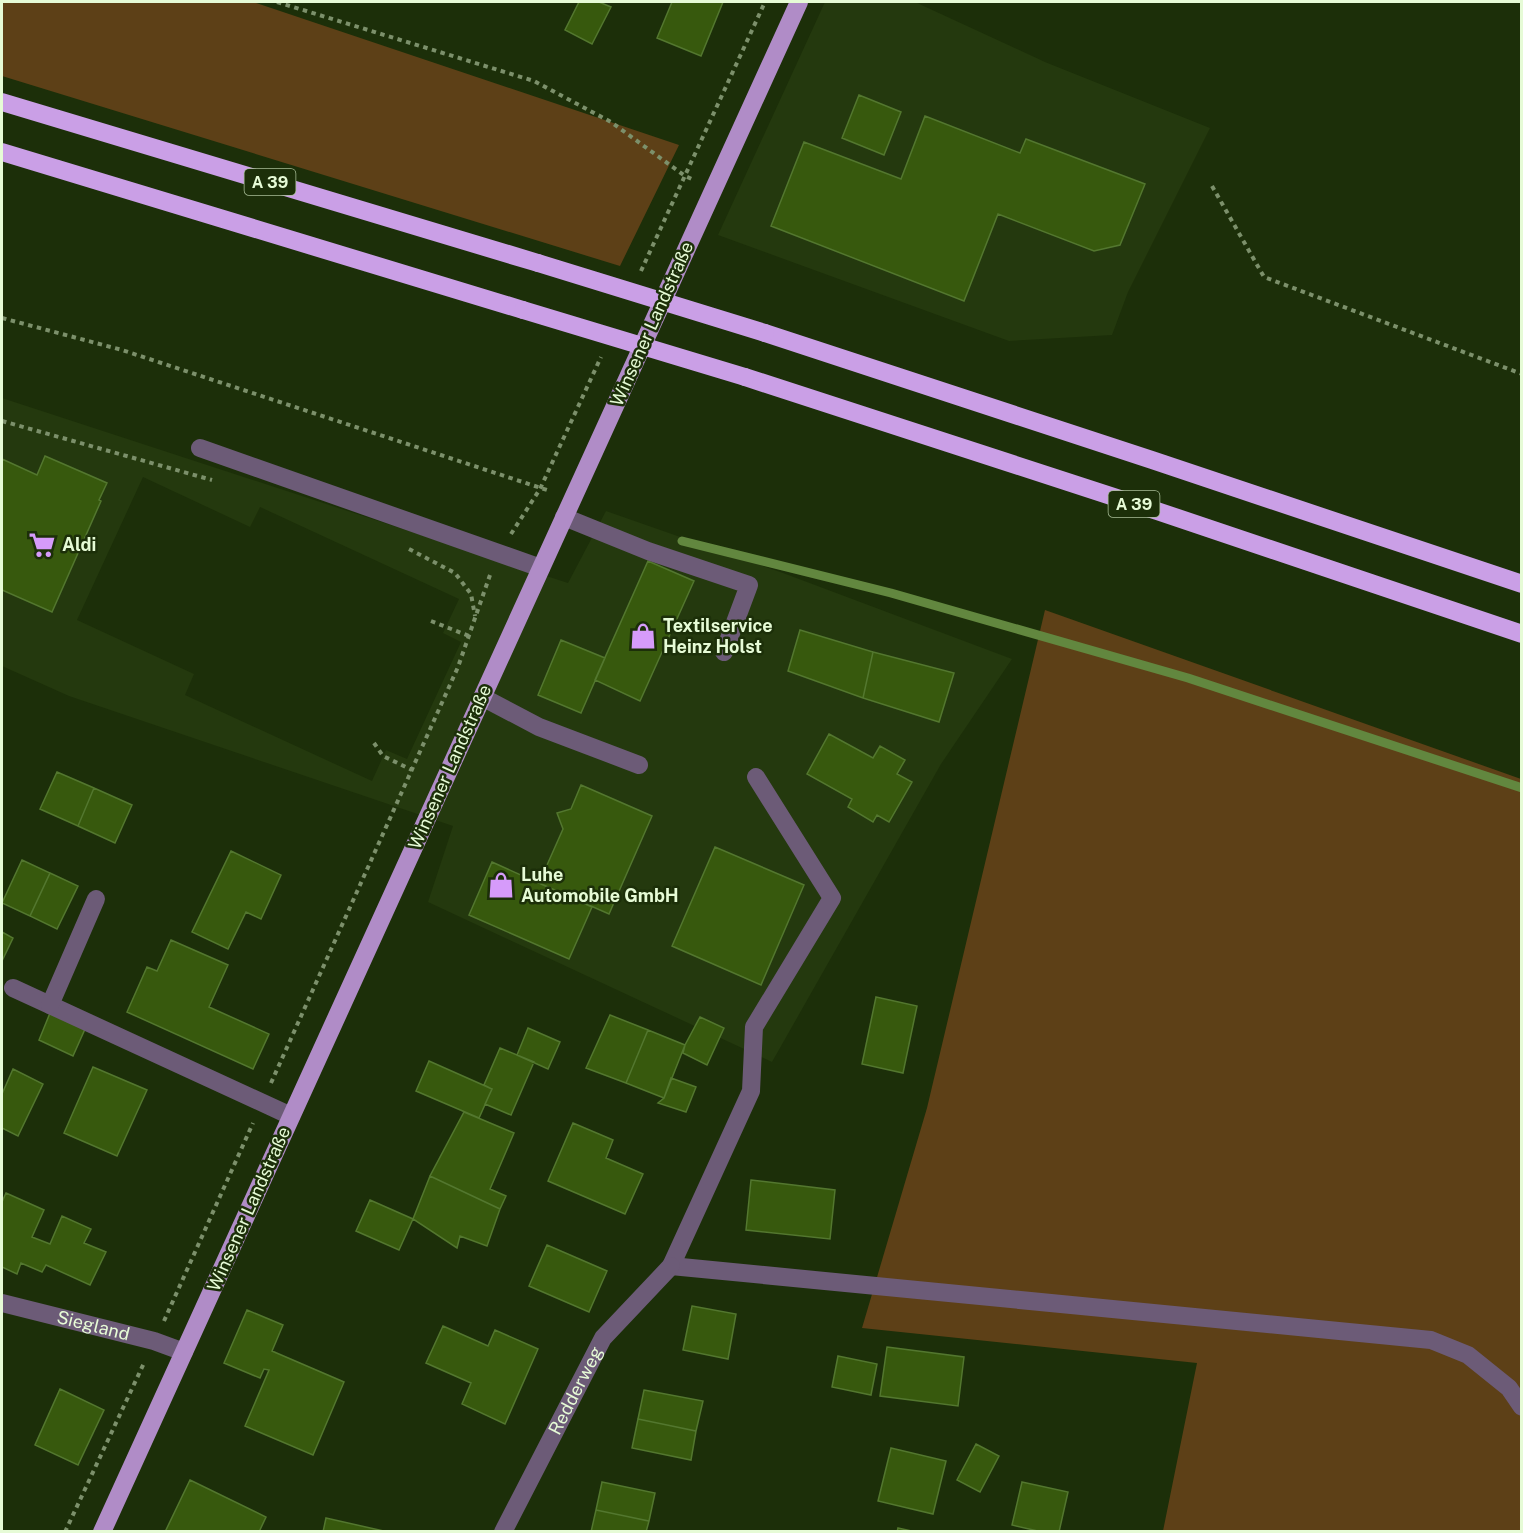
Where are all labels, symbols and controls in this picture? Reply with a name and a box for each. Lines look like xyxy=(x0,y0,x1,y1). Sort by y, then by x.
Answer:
road number: A 39 xyxy=(244,169,296,195)
street label: Winsener Landstraße xyxy=(606,238,697,409)
road number: A 39 xyxy=(1108,491,1160,517)
supermarket icon: Aldi xyxy=(27,530,57,560)
place label: Aldi xyxy=(62,534,96,555)
place label: Textilservice Heinz Holst xyxy=(663,615,773,657)
shop icon: Textilservice Heinz Holst xyxy=(628,621,658,651)
street label: Winsener Landstraße xyxy=(404,681,495,852)
place label: Luhe Automobile GmbH xyxy=(521,864,679,906)
shop icon: Luhe Automobile GmbH xyxy=(486,870,516,900)
street label: Winsener Landstraße xyxy=(203,1123,294,1294)
street label: Siegland xyxy=(55,1306,132,1345)
street label: Redderweg xyxy=(544,1343,607,1438)

